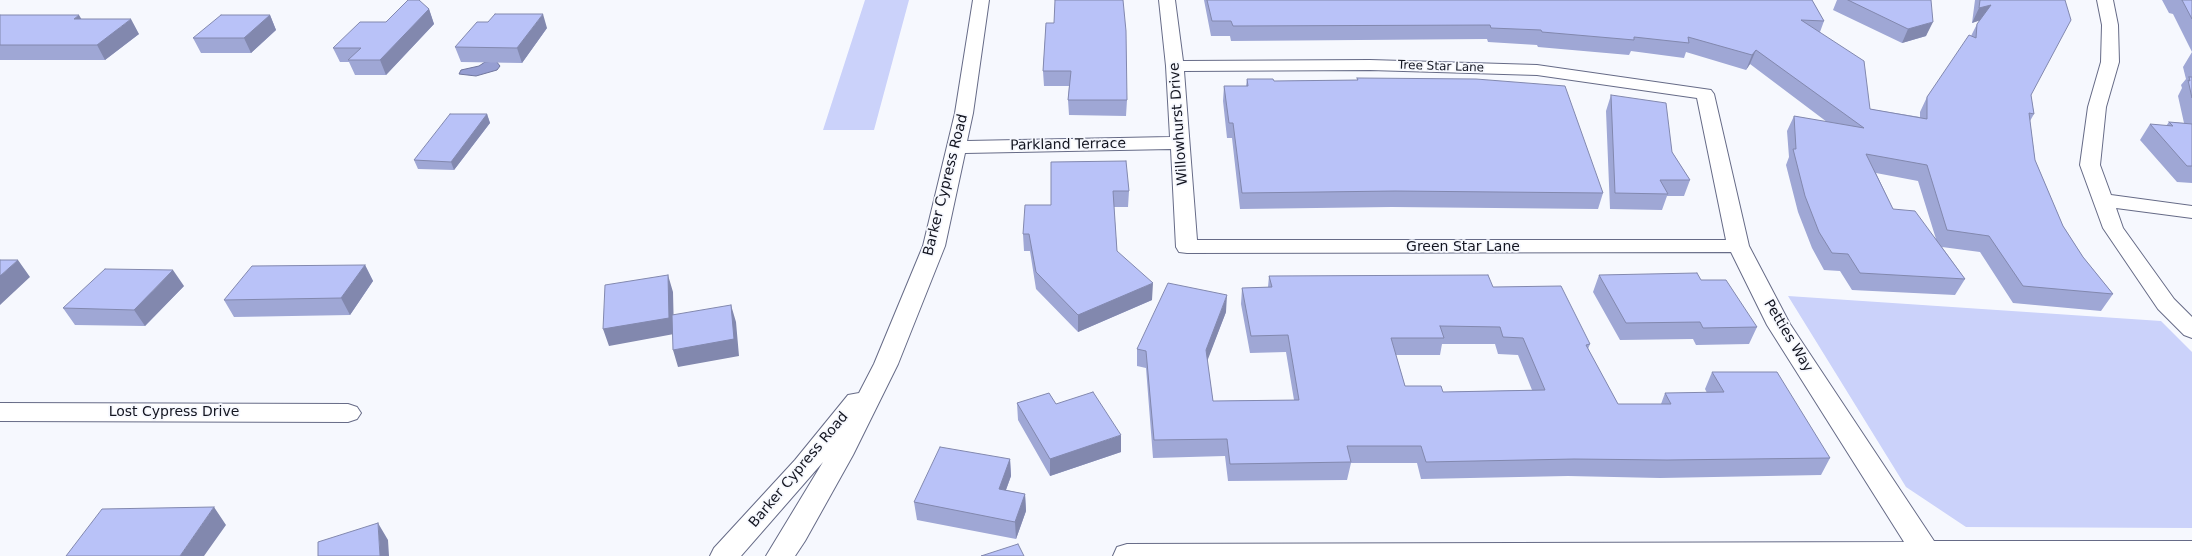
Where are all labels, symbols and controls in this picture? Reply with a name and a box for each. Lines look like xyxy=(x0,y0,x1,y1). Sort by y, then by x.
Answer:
street label: Tree Star Lane xyxy=(1398,58,1484,76)
street label: Willowhurst Drive xyxy=(1166,62,1192,186)
street label: Barker Cypress Road xyxy=(920,112,972,258)
street label: Parkland Terrace xyxy=(1010,136,1126,154)
street label: Green Star Lane xyxy=(1406,239,1520,255)
street label: Petties Way xyxy=(1760,297,1816,375)
street label: Lost Cypress Drive xyxy=(109,404,239,420)
street label: Barker Cypress Road xyxy=(746,409,852,531)

